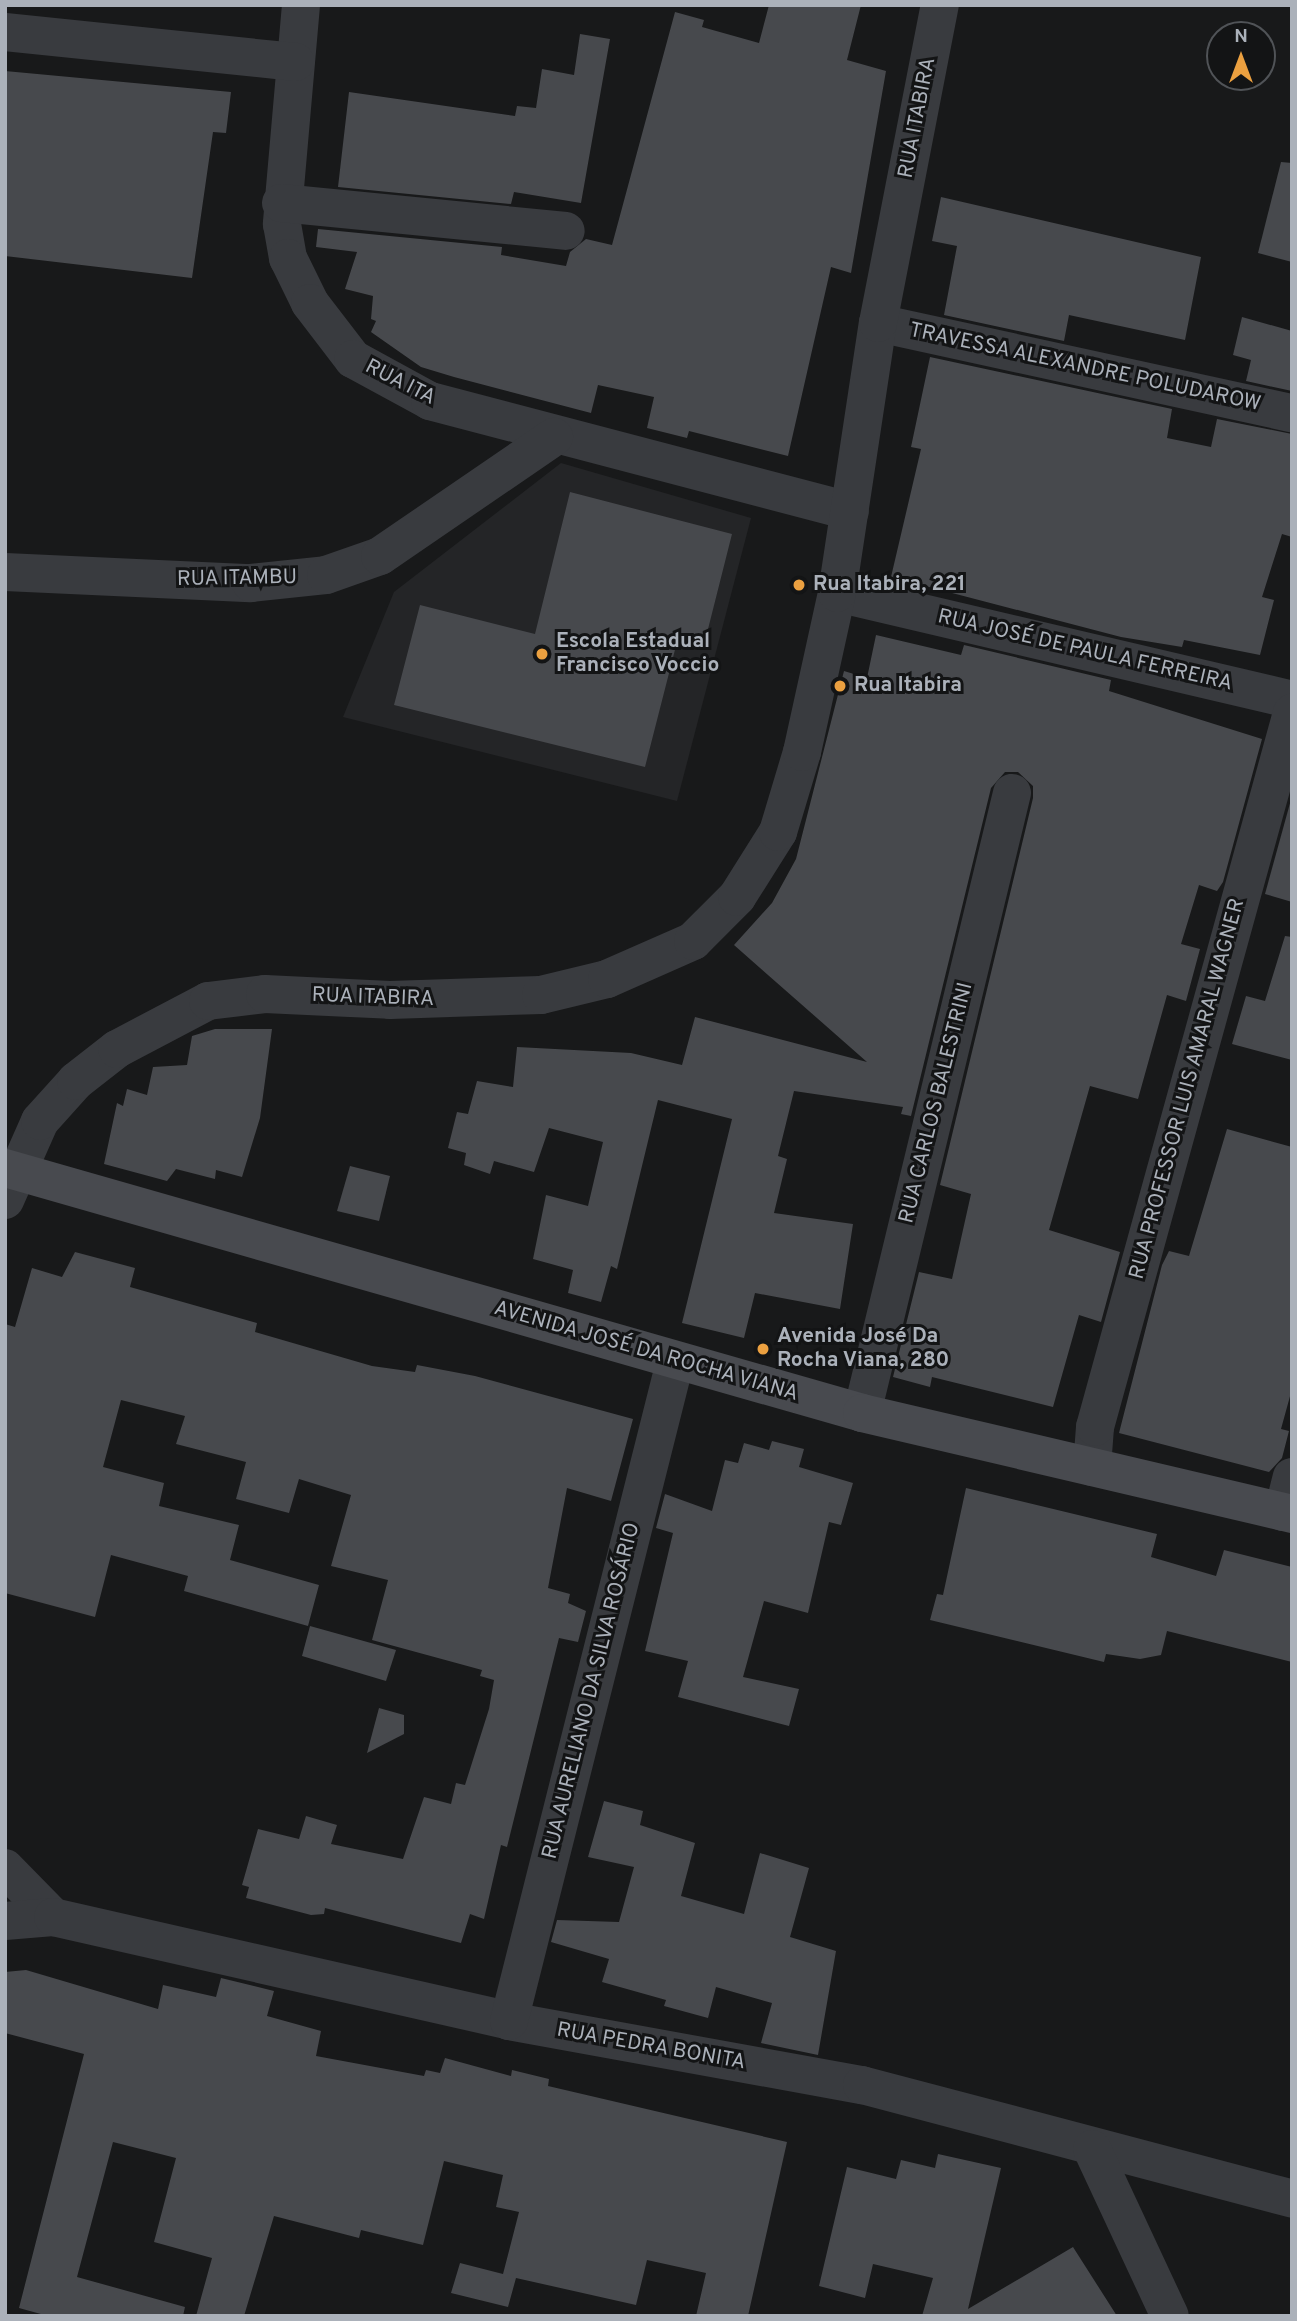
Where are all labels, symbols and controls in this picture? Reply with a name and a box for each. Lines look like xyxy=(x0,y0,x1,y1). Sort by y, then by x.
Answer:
north arrow xyxy=(1206,21,1276,91)
text: N xyxy=(1234,25,1248,49)
street label: RUA ITABIRA xyxy=(894,55,942,181)
street label: TRAVESSA ALEXANDRE POLUDAROW xyxy=(906,318,1264,418)
street label: RUA ITA xyxy=(360,354,440,412)
street label: RUA ITAMBU xyxy=(176,565,298,593)
place label: Rua Itabira, 221 xyxy=(813,572,966,598)
marker: Rua Itabira, 221 xyxy=(791,577,807,593)
street label: RUA JOSÉ DE PAULA FERREIRA xyxy=(934,605,1236,697)
place label: Escola Estadual Francisco Voccio xyxy=(556,629,720,679)
marker: Escola Estadual Francisco Voccio xyxy=(534,646,550,662)
place label: Rua Itabira xyxy=(854,673,962,699)
marker: Rua Itabira xyxy=(832,678,848,694)
street label: RUA PROFESSOR LUIS AMARAL WAGNER xyxy=(1125,895,1251,1283)
street label: RUA CARLOS BALESTRINI xyxy=(895,980,979,1226)
street label: RUA ITABIRA xyxy=(311,983,435,1013)
street label: AVENIDA JOSÉ DA ROCHA VIANA xyxy=(489,1296,803,1408)
place label: Avenida José Da Rocha Viana, 280 xyxy=(777,1324,950,1374)
marker: Avenida José Da Rocha Viana, 280 xyxy=(755,1341,771,1357)
street label: RUA AURELIANO DA SILVA ROSÁRIO xyxy=(538,1519,646,1863)
street label: RUA PEDRA BONITA xyxy=(554,2018,748,2076)

